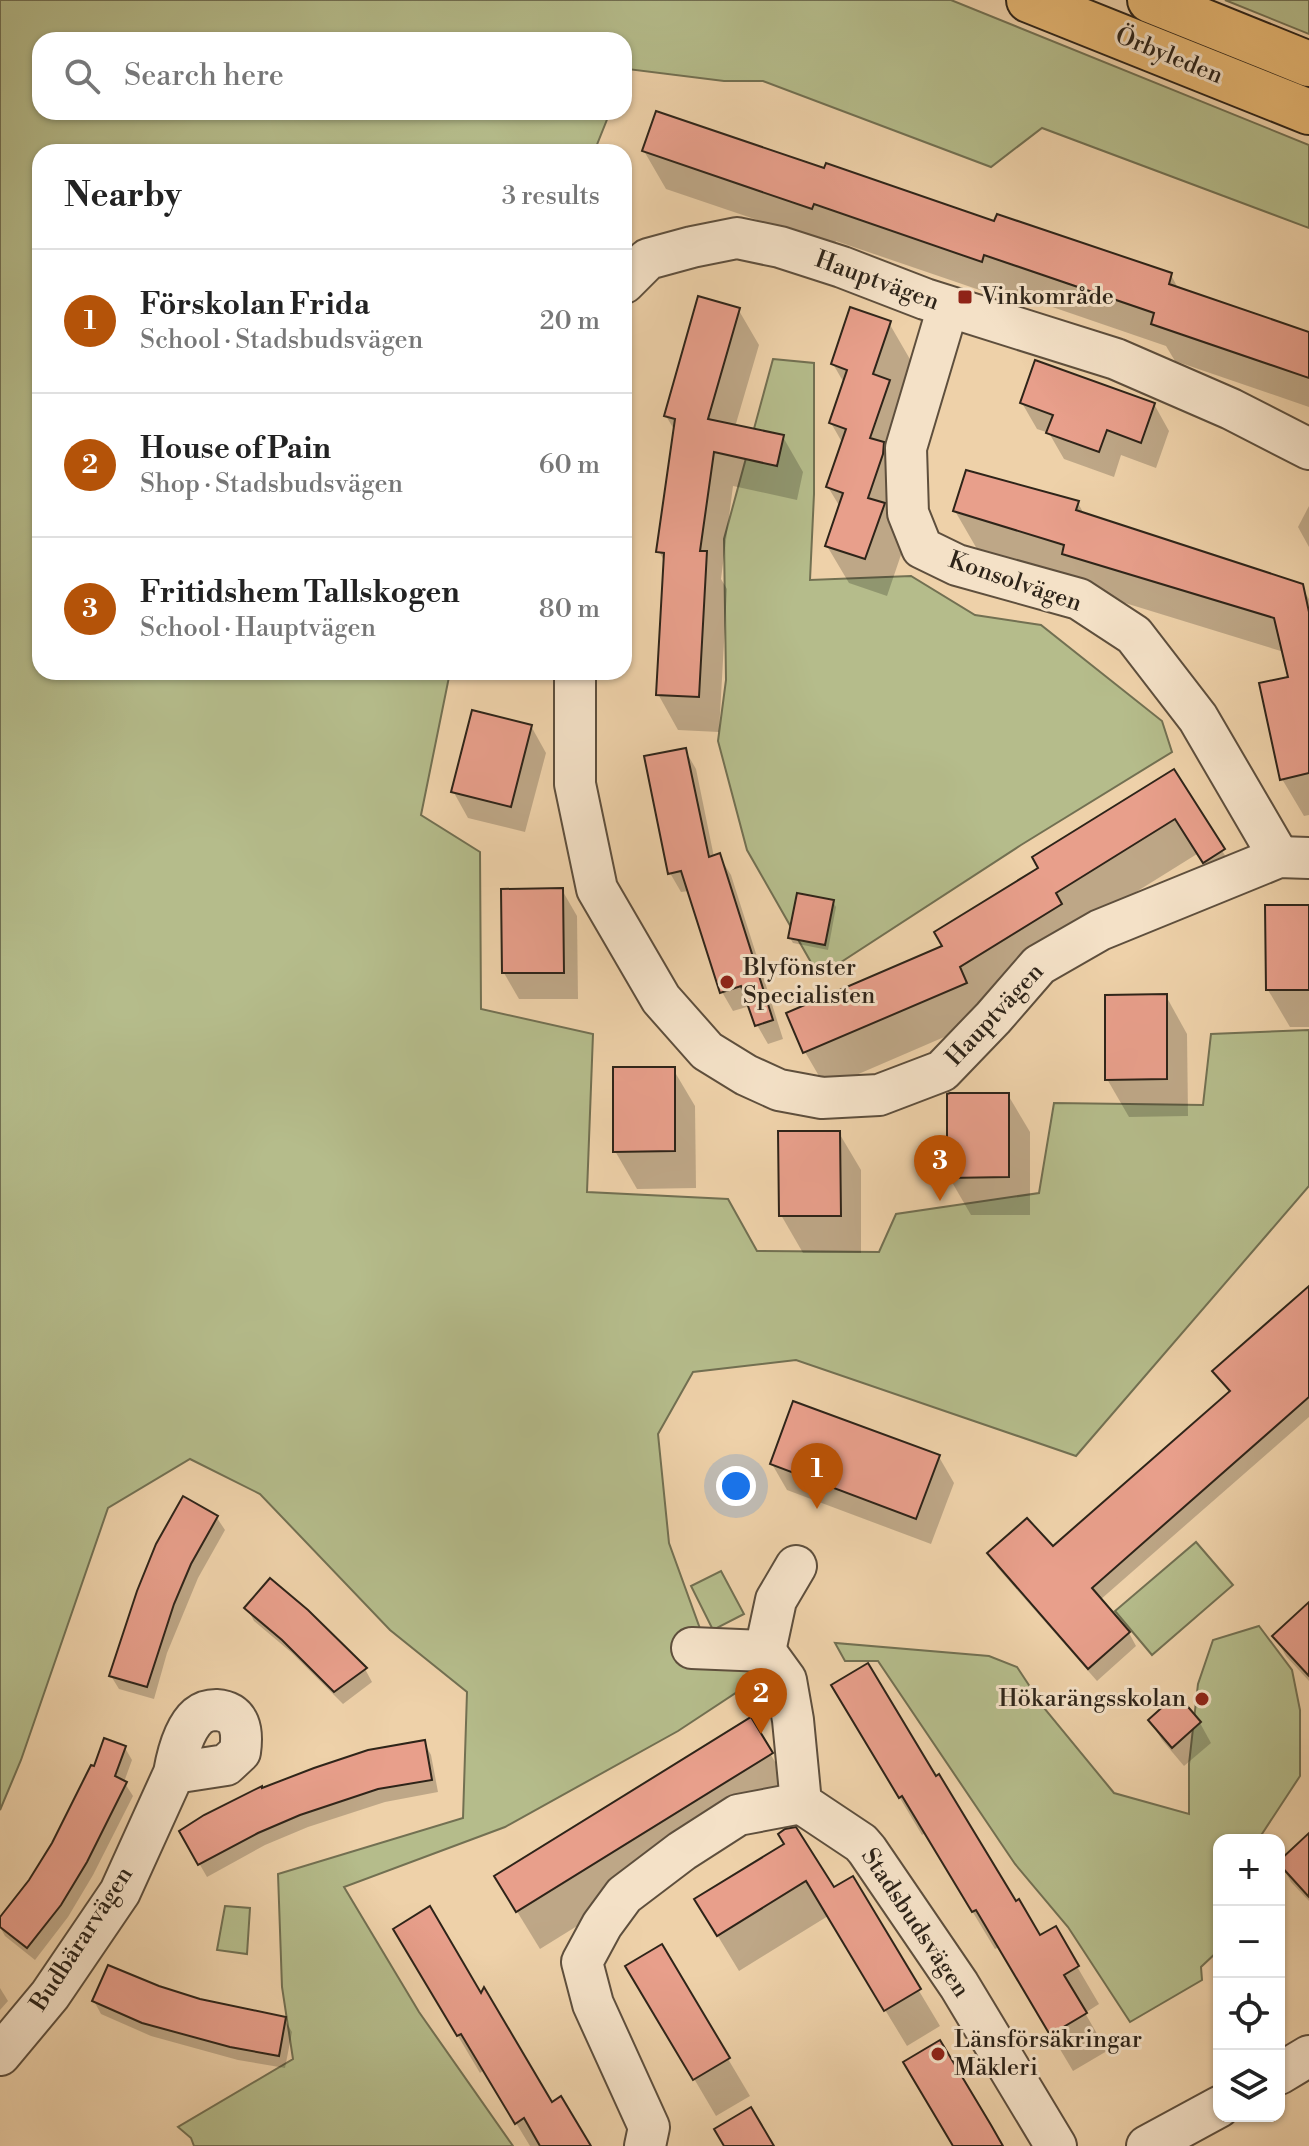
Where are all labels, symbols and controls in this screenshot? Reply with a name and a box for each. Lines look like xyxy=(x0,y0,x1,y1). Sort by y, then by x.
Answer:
street label: Örbyleden xyxy=(1111,20,1228,91)
search box xyxy=(32,32,632,120)
icon: search xyxy=(60,54,104,98)
text: Search here xyxy=(124,57,284,95)
text: Nearby xyxy=(64,175,182,217)
text: 3 results xyxy=(502,180,600,212)
street label: Hauptvägen xyxy=(811,245,943,317)
place label: Vinkområde xyxy=(980,282,1114,312)
text: Förskolan Frida xyxy=(140,286,370,324)
marker: Vinkområde xyxy=(956,288,974,306)
text: 1 xyxy=(84,305,96,337)
text: 20 m xyxy=(540,305,600,337)
text: School · Stadsbudsvägen xyxy=(140,324,423,356)
text: House of Pain xyxy=(140,430,331,468)
text: 2 xyxy=(82,449,98,481)
text: 60 m xyxy=(539,449,600,481)
text: Shop · Stadsbudsvägen xyxy=(140,468,403,500)
street label: Konsolvägen xyxy=(944,545,1086,619)
text: Fritidshem Tallskogen xyxy=(140,574,460,612)
text: 3 xyxy=(82,593,98,625)
text: 80 m xyxy=(539,593,600,625)
text: School · Hauptvägen xyxy=(140,612,376,644)
place label: Blyfönster Specialisten xyxy=(742,953,875,1011)
street label: Hauptvägen xyxy=(940,957,1050,1073)
marker: Blyfönster Specialisten xyxy=(718,973,736,991)
pin: 3 xyxy=(914,1135,966,1201)
pin: 1 xyxy=(791,1443,843,1509)
your location xyxy=(716,1466,756,1506)
pin: 2 xyxy=(735,1668,787,1734)
place label: Hökarängsskolan xyxy=(998,1684,1186,1714)
marker: Hökarängsskolan xyxy=(1193,1690,1211,1708)
map controls xyxy=(1213,1834,1285,2122)
button: + xyxy=(1213,1834,1285,1906)
street label: Stadsbudsvägen xyxy=(854,1843,976,2003)
street label: Budbärarvägen xyxy=(24,1861,140,2018)
button: − xyxy=(1213,1906,1285,1978)
button: locate xyxy=(1213,1978,1285,2050)
place label: Länsförsäkringar Mäkleri xyxy=(954,2025,1142,2083)
marker: Länsförsäkringar Mäkleri xyxy=(929,2045,947,2063)
button: layers xyxy=(1213,2050,1285,2122)

